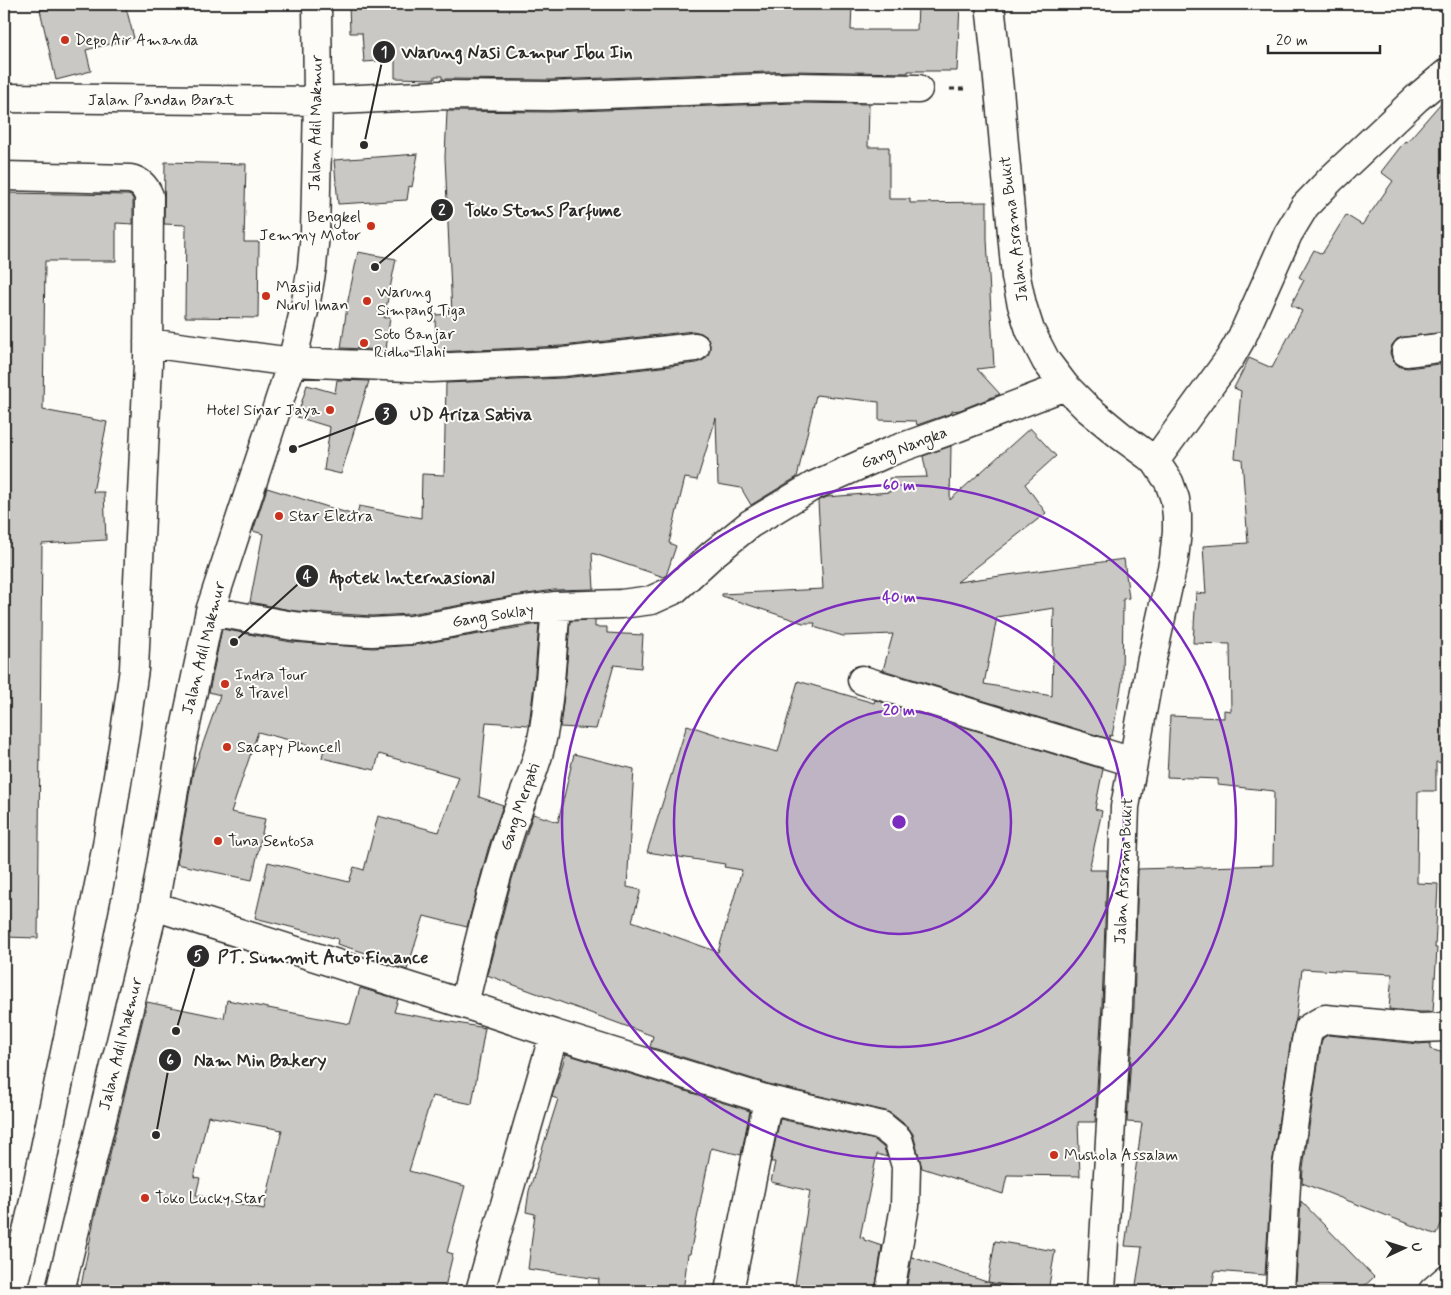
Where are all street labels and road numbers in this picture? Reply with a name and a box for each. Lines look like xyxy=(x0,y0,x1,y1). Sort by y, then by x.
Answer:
street label: Jalan Adil Makmur xyxy=(304,54,328,191)
street label: Jalan Pandan Barat xyxy=(88,90,235,111)
street label: Jalan Asrama Bukit xyxy=(995,154,1033,303)
street label: Gang Nangka xyxy=(858,422,951,475)
street label: Jalan Adil Makmur xyxy=(177,579,231,717)
street label: Gang Soklay xyxy=(451,599,536,634)
street label: Gang Merpati xyxy=(495,761,546,854)
street label: Jalan Asrama Bukit xyxy=(1110,797,1138,945)
street label: Jalan Adil Makmur xyxy=(94,975,148,1113)

